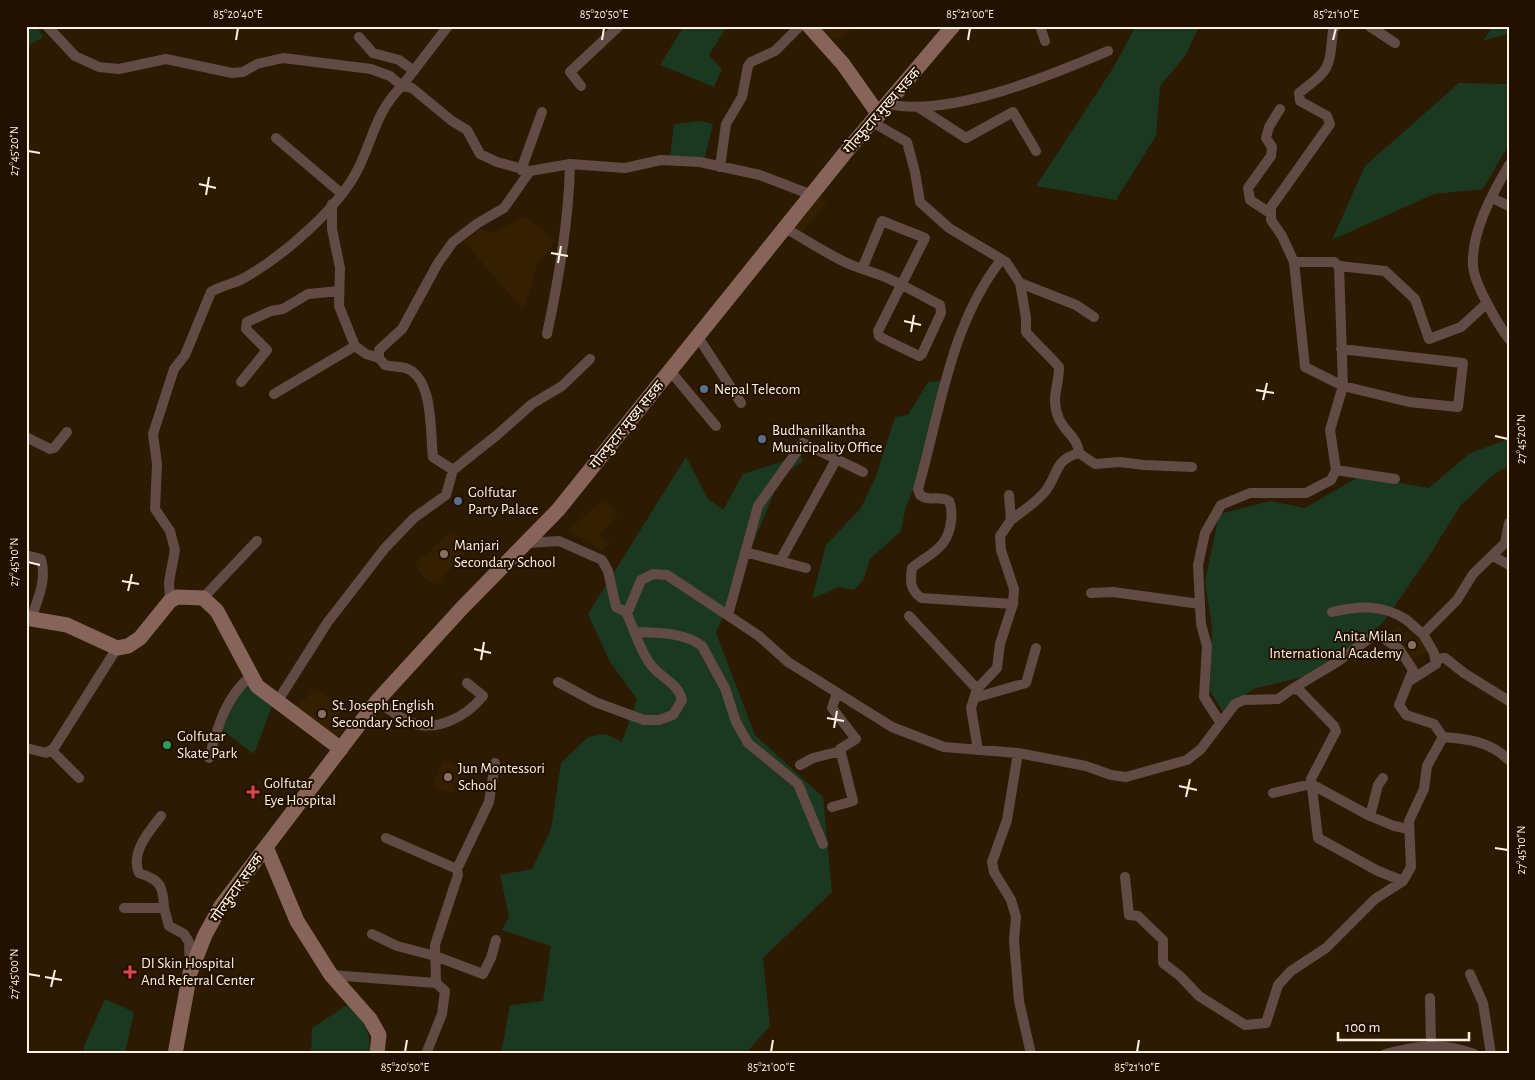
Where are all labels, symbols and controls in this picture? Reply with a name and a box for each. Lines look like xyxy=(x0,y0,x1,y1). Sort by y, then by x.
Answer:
text: 85°20'40"E xyxy=(213,8,263,20)
text: 85°20'50"E xyxy=(580,8,628,20)
text: 85°21'00"E xyxy=(946,8,994,20)
text: 85°21'10"E xyxy=(1313,8,1359,20)
street label: गोल्फुटार मुख्य सडक xyxy=(840,64,925,158)
text: 27°45'20"N xyxy=(8,126,20,176)
street label: गोल्फुटार मुख्य सडक xyxy=(586,377,669,473)
place label: Nepal Telecom xyxy=(714,382,801,397)
marker: Nepal Telecom xyxy=(698,383,710,395)
text: 27°45'20"N xyxy=(1515,414,1527,464)
place label: Budhanilkantha Municipality Office xyxy=(772,423,883,455)
marker: Budhanilkantha Municipality Office xyxy=(756,433,768,445)
place label: Golfutar Party Palace xyxy=(468,485,538,517)
marker: Golfutar Party Palace xyxy=(452,495,464,507)
text: 27°45'10"N xyxy=(8,538,20,586)
place label: Manjari Secondary School xyxy=(454,538,556,570)
marker: Manjari Secondary School xyxy=(438,548,450,560)
place label: Anita Milan International Academy xyxy=(1269,629,1403,661)
marker: Anita Milan International Academy xyxy=(1406,639,1418,651)
place label: St. Joseph English Secondary School xyxy=(332,698,434,730)
marker: St. Joseph English Secondary School xyxy=(316,708,328,720)
place label: Golfutar Skate Park xyxy=(177,729,237,761)
marker: Golfutar Skate Park xyxy=(161,739,173,751)
place label: Jun Montessori School xyxy=(458,761,545,793)
marker: Jun Montessori School xyxy=(442,771,454,783)
place label: Golfutar Eye Hospital xyxy=(264,776,336,808)
marker: Golfutar Eye Hospital xyxy=(246,785,260,799)
text: 27°45'10"N xyxy=(1515,826,1527,874)
street label: गोल्फुटार सडक xyxy=(207,850,268,926)
text: 27°45'00"N xyxy=(8,949,20,1000)
place label: DI Skin Hospital And Referral Center xyxy=(141,956,255,988)
marker: DI Skin Hospital And Referral Center xyxy=(123,965,137,979)
scale bar xyxy=(1338,1010,1469,1042)
text: 100 m xyxy=(1345,1020,1380,1035)
text: 85°20'50"E xyxy=(381,1061,429,1073)
text: 85°21'00"E xyxy=(747,1061,795,1073)
text: 85°21'10"E xyxy=(1114,1061,1160,1073)

